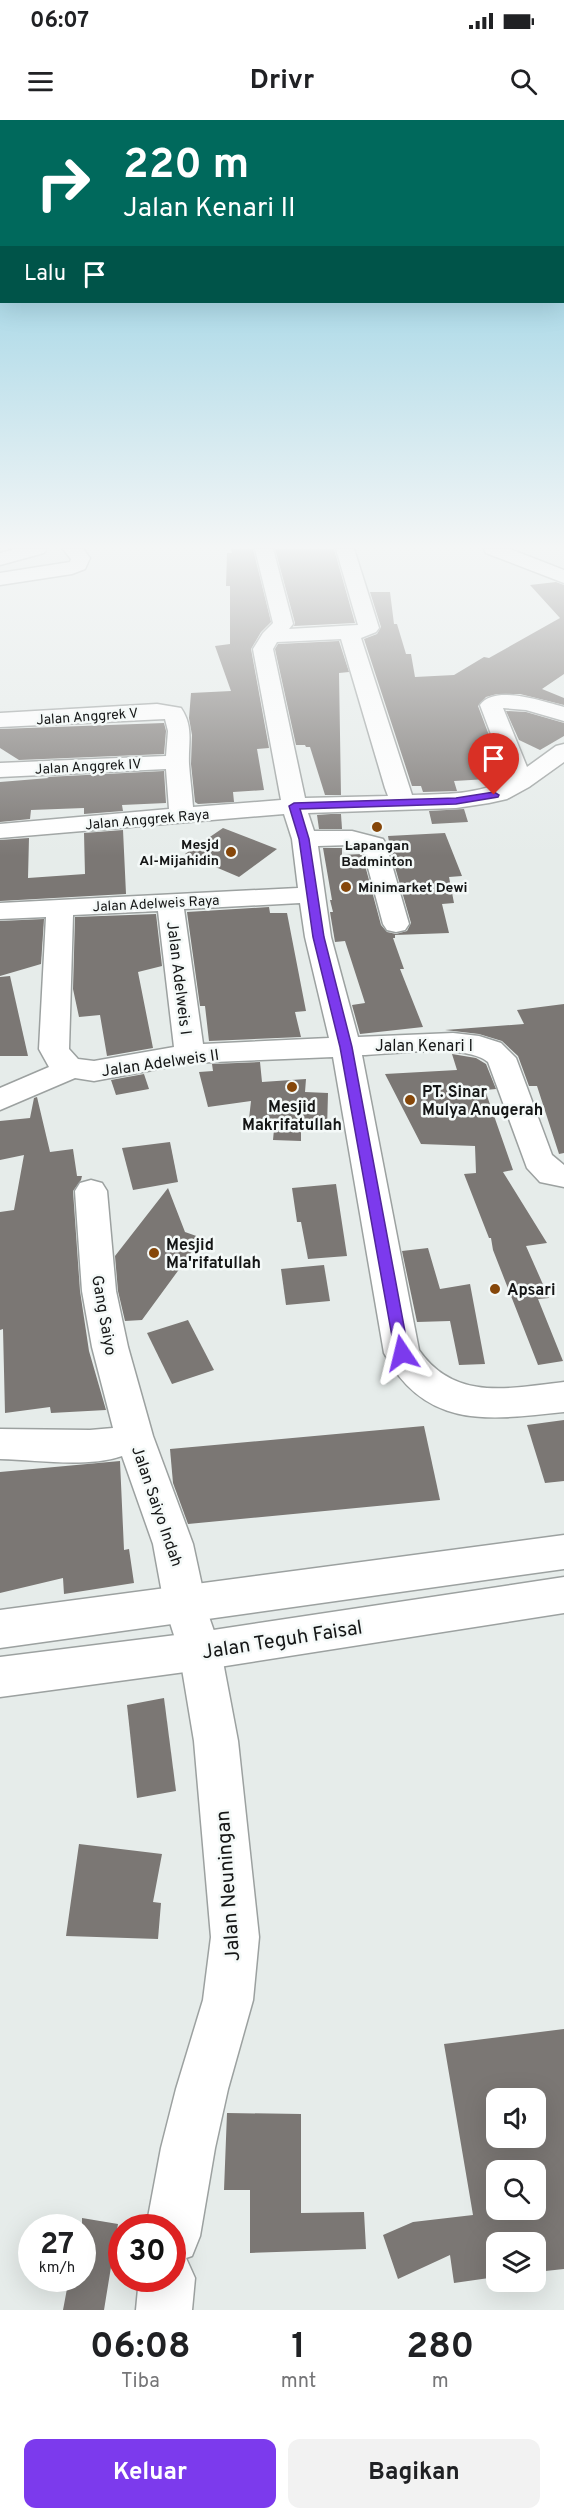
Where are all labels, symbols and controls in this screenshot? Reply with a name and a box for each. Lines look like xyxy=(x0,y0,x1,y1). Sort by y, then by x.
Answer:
text: 06:07 xyxy=(30,8,89,35)
text: Drivr xyxy=(250,64,314,98)
icon: menu xyxy=(24,65,57,98)
icon: search xyxy=(507,65,540,98)
text: 220 m xyxy=(123,140,249,193)
icon: right xyxy=(24,144,102,222)
text: Jalan Kenari II xyxy=(123,192,296,226)
icon: arrive xyxy=(78,258,111,291)
text: Lalu xyxy=(24,261,66,288)
street label: Jalan Anggrek V xyxy=(36,705,139,730)
pin xyxy=(468,733,519,795)
icon: arrive xyxy=(477,742,510,775)
street label: Jalan Anggrek IV xyxy=(34,756,142,779)
street label: Jalan Anggrek Raya xyxy=(84,807,210,834)
marker: Lapangan Badminton xyxy=(370,820,384,834)
place label: Mesjd Al-Mijahidin xyxy=(139,837,219,870)
place label: Lapangan Badminton xyxy=(341,838,413,871)
marker: Mesjd Al-Mijahidin xyxy=(224,845,238,859)
marker: Minimarket Dewi xyxy=(339,880,353,894)
place label: Minimarket Dewi xyxy=(358,880,468,897)
street label: Jalan Adelweis Raya xyxy=(92,893,220,916)
street label: Jalan Adelweis I xyxy=(161,920,195,1036)
street label: Jalan Kenari I xyxy=(375,1037,473,1057)
street label: Jalan Adelweis II xyxy=(100,1046,220,1082)
marker: Mesjid Makrifatullah xyxy=(285,1080,299,1094)
place label: PT. Sinar Mulya Anugerah xyxy=(422,1083,543,1121)
marker: PT. Sinar Mulya Anugerah xyxy=(403,1093,417,1107)
place label: Mesjid Makrifatullah xyxy=(242,1098,342,1136)
place label: Mesjid Ma'rifatullah xyxy=(166,1236,261,1274)
marker: Mesjid Ma'rifatullah xyxy=(147,1246,161,1260)
street label: Gang Saiyo xyxy=(86,1274,120,1357)
place label: Apsari xyxy=(507,1281,555,1301)
marker: Apsari xyxy=(488,1282,502,1296)
position arrow xyxy=(370,1321,434,1385)
street label: Jalan Saiyo Indah xyxy=(126,1444,186,1569)
street label: Jalan Teguh Faisal xyxy=(200,1615,364,1667)
street label: Jalan Neuningan xyxy=(211,1810,247,1962)
map controls xyxy=(486,2088,546,2292)
button: sound xyxy=(486,2088,546,2148)
button: search xyxy=(486,2160,546,2220)
speed limit sign: 30 xyxy=(108,2214,186,2292)
text: 27 xyxy=(40,2227,74,2264)
button: layers xyxy=(486,2232,546,2292)
text: km/h xyxy=(39,2259,75,2278)
text: 06:08 xyxy=(90,2325,191,2371)
text: 1 xyxy=(291,2325,306,2371)
text: 280 xyxy=(406,2325,474,2371)
text: Tiba xyxy=(121,2369,160,2395)
text: mnt xyxy=(281,2369,316,2395)
text: m xyxy=(432,2369,449,2395)
button: Keluar xyxy=(24,2439,276,2508)
button: Bagikan xyxy=(288,2439,540,2508)

